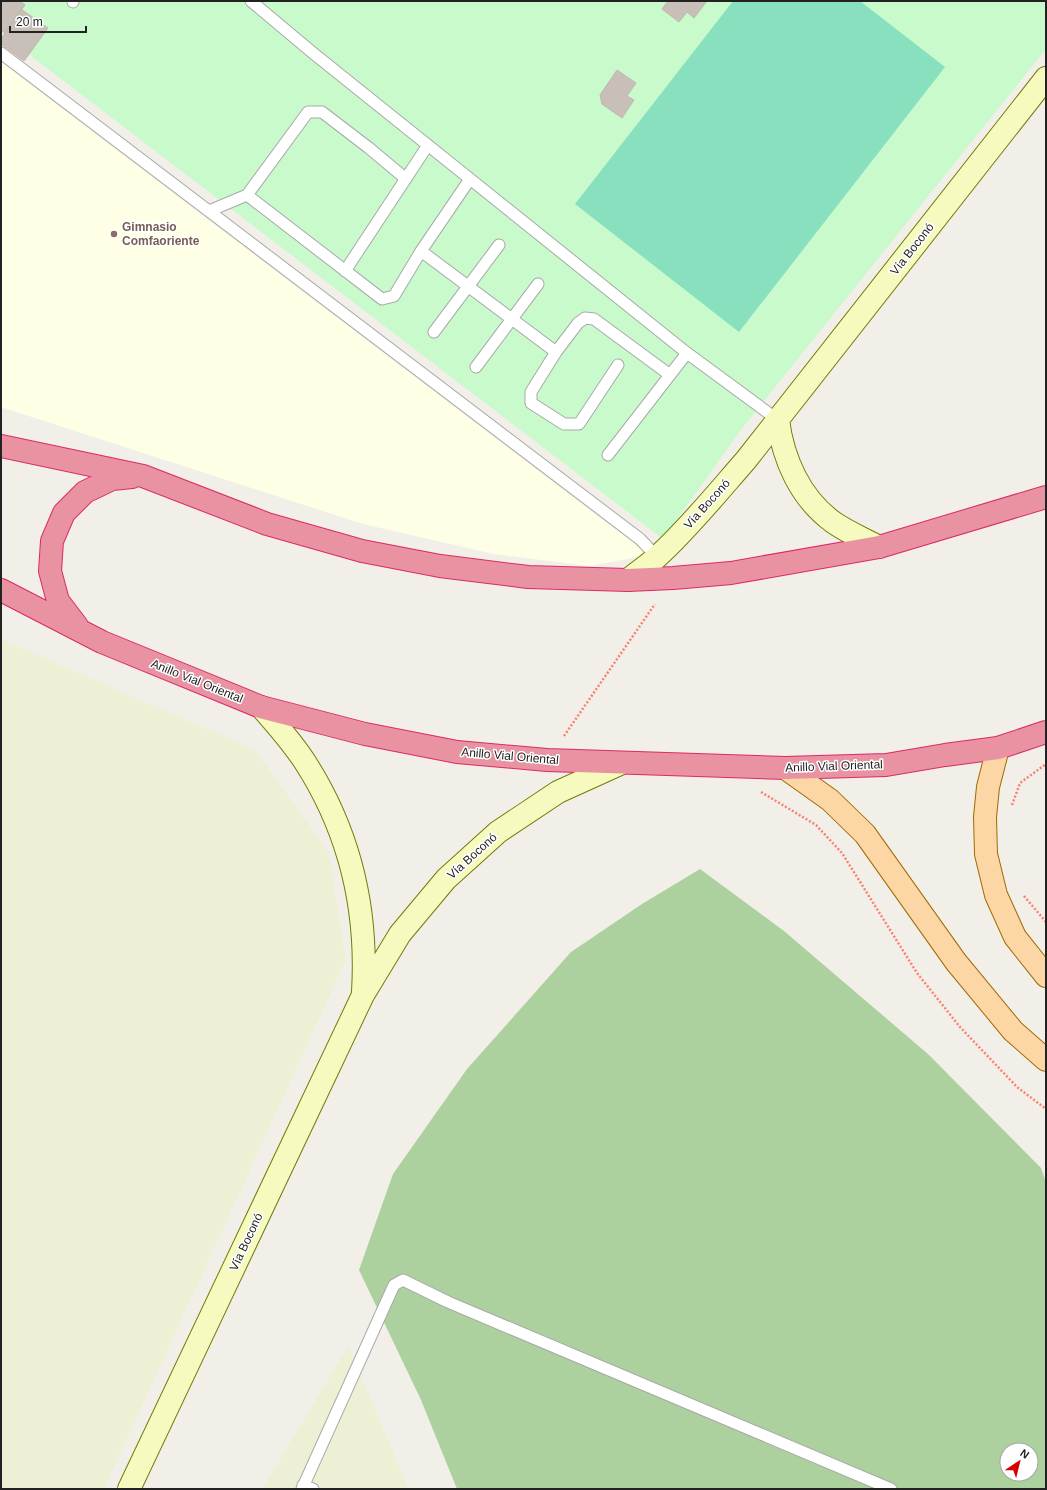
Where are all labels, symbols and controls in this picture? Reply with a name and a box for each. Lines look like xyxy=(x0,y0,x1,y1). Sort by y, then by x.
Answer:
scale bar xyxy=(10,8,86,34)
text: 20 m xyxy=(16,15,43,29)
place label: Gimnasio Comfaoriente xyxy=(122,220,200,248)
street label: Vía Boconó xyxy=(887,220,937,278)
marker: Gimnasio Comfaoriente xyxy=(109,229,119,239)
street label: Vía Boconó xyxy=(681,476,733,532)
street label: Anillo Vial Oriental xyxy=(149,656,245,706)
street label: Anillo Vial Oriental xyxy=(461,745,559,767)
street label: Anillo Vial Oriental xyxy=(785,757,883,775)
street label: Vía Boconó xyxy=(444,830,500,882)
street label: Vía Boconó xyxy=(227,1211,266,1273)
north arrow xyxy=(999,1442,1039,1482)
text: N xyxy=(1018,1447,1031,1461)

